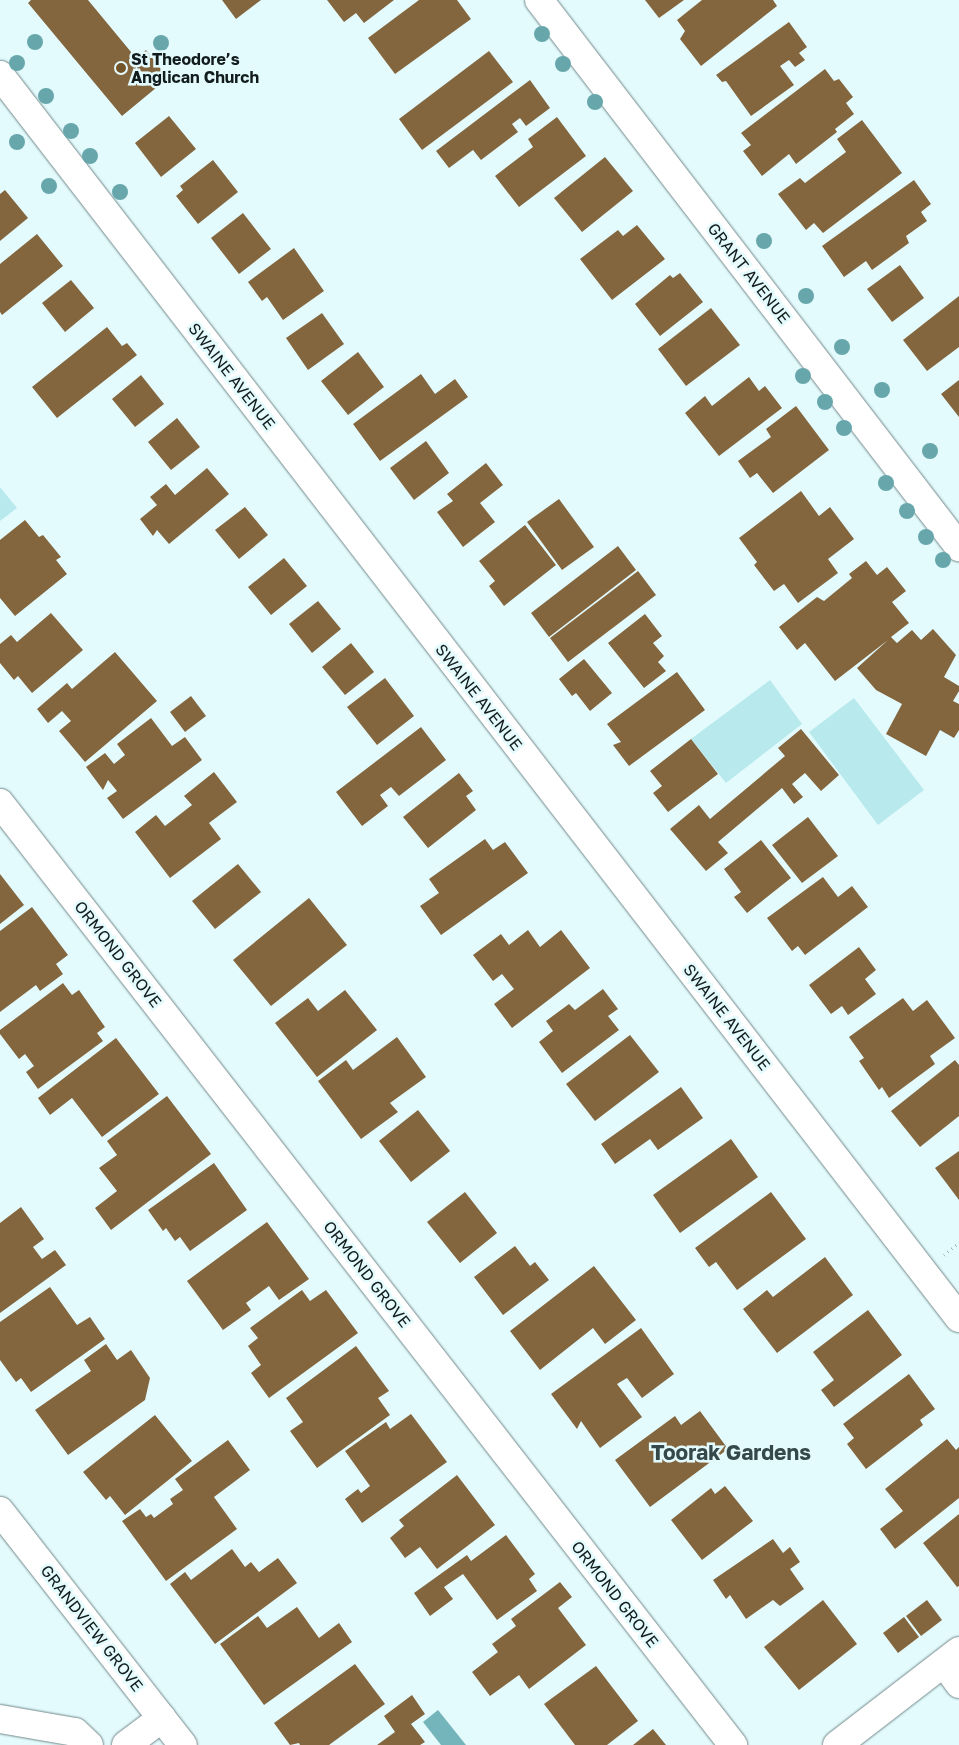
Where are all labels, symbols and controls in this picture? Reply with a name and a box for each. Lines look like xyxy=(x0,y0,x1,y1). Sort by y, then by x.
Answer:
place label: St Theodore’s Anglican Church xyxy=(131,49,259,87)
marker: St Theodore’s Anglican Church xyxy=(115,62,127,74)
street label: GRANT AVENUE xyxy=(704,219,794,327)
street label: SWAINE AVENUE xyxy=(185,319,279,433)
street label: SWAINE AVENUE xyxy=(432,640,526,754)
street label: ORMOND GROVE xyxy=(70,897,166,1011)
street label: SWAINE AVENUE xyxy=(680,960,774,1074)
street label: ORMOND GROVE xyxy=(319,1217,415,1331)
district label: Toorak Gardens xyxy=(651,1439,811,1465)
street label: ORMOND GROVE xyxy=(567,1537,663,1651)
street label: GRANDVIEW GROVE xyxy=(37,1561,147,1695)

